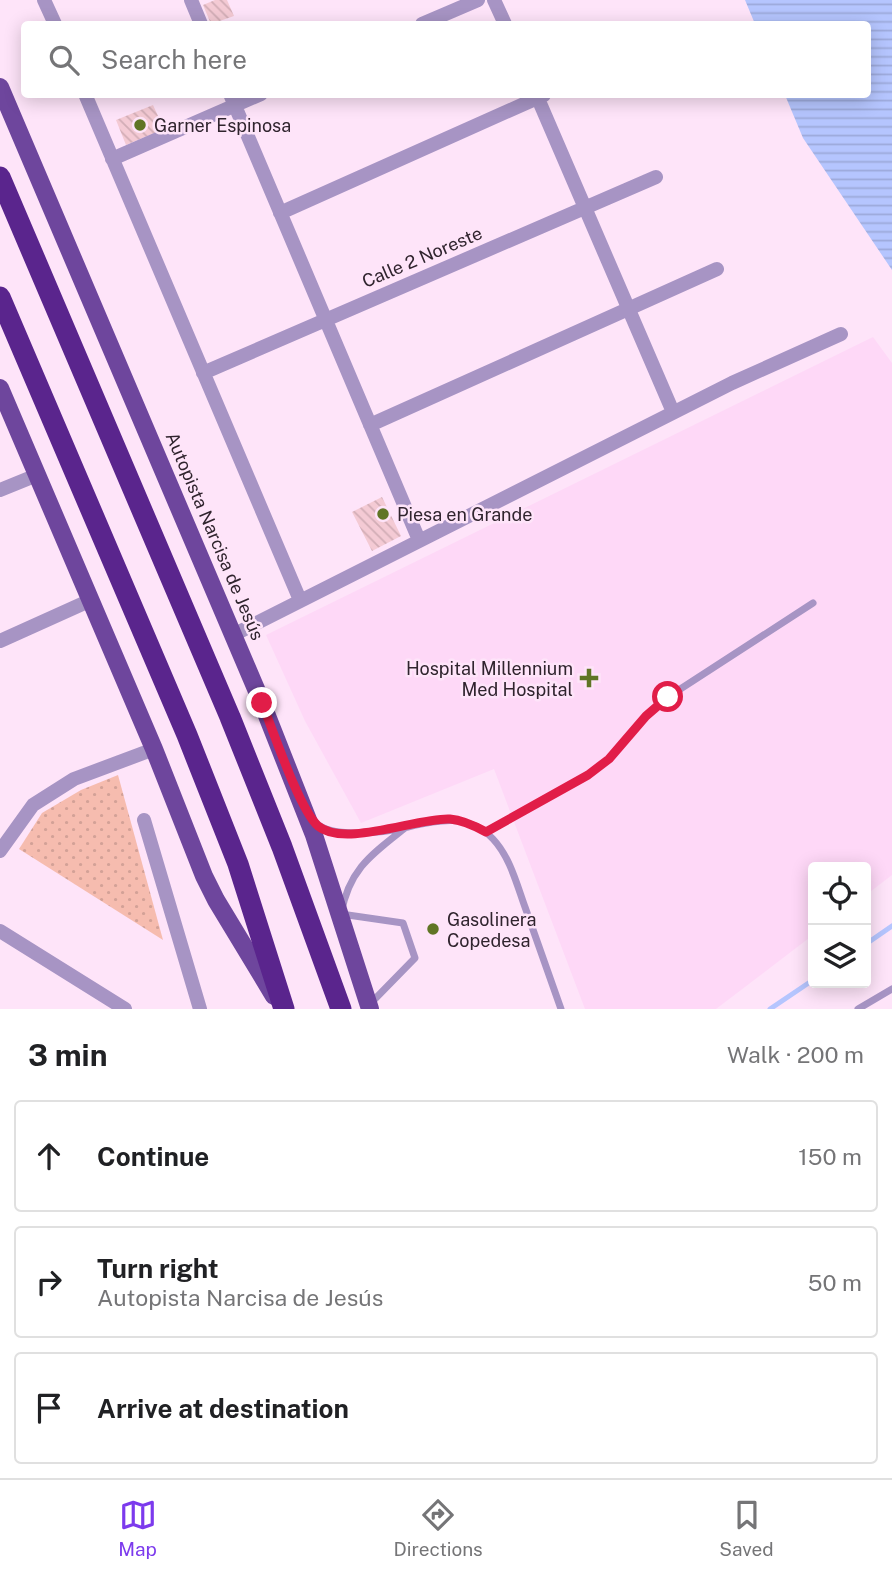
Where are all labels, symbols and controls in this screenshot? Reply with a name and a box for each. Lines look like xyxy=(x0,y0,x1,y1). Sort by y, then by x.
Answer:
search box xyxy=(21,21,871,98)
icon: search xyxy=(45,41,83,79)
text: Search here xyxy=(101,44,247,75)
place label: Garner Espinosa xyxy=(154,115,291,136)
marker: Garner Espinosa xyxy=(132,117,148,133)
street label: Calle 2 Noreste xyxy=(359,222,485,292)
street label: Autopista Narcisa de Jesús xyxy=(162,429,268,643)
place label: Piesa en Grande xyxy=(397,504,532,525)
marker: Piesa en Grande xyxy=(375,506,391,522)
place label: Hospital Millennium Med Hospital xyxy=(406,658,573,700)
marker: Hospital Millennium Med Hospital xyxy=(579,668,599,688)
route start xyxy=(652,681,683,712)
route end xyxy=(246,687,277,718)
map controls xyxy=(808,862,871,988)
button: locate xyxy=(808,862,871,925)
place label: Gasolinera Copedesa xyxy=(447,909,537,951)
marker: Gasolinera Copedesa xyxy=(425,921,441,937)
button: layers xyxy=(808,925,871,988)
text: 3 min xyxy=(28,1037,107,1073)
text: Walk · 200 m xyxy=(727,1041,864,1068)
icon: ahead xyxy=(30,1137,68,1175)
text: Continue xyxy=(97,1141,209,1172)
text: 150 m xyxy=(798,1143,862,1170)
text: Turn right xyxy=(97,1253,219,1284)
icon: right xyxy=(30,1263,68,1301)
text: 50 m xyxy=(808,1269,862,1296)
text: Autopista Narcisa de Jesús xyxy=(97,1284,383,1311)
icon: arrive xyxy=(30,1389,68,1427)
text: Arrive at destination xyxy=(97,1393,349,1424)
tab: Map xyxy=(118,1496,157,1560)
tab: Directions xyxy=(393,1496,483,1560)
tab: Saved xyxy=(719,1496,774,1560)

